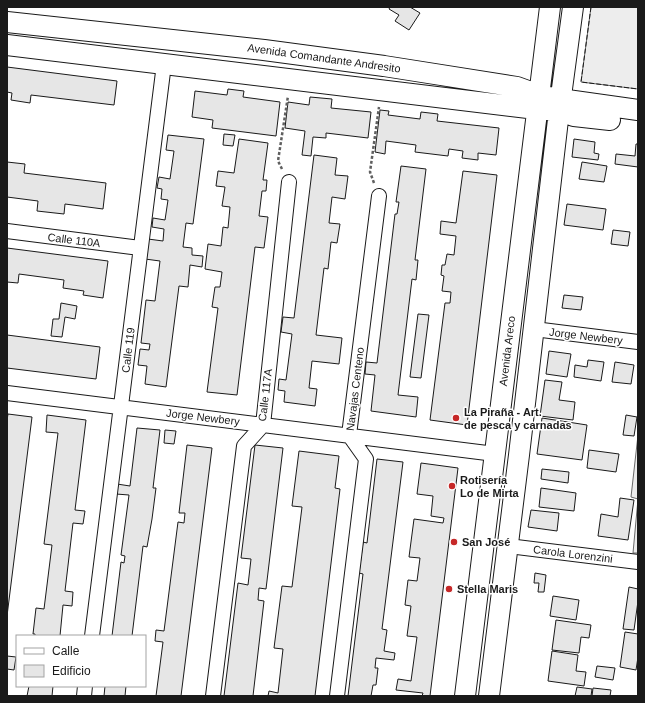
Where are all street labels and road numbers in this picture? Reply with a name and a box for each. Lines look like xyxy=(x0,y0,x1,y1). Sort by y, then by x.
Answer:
street label: Avenida Comandante Andresito xyxy=(247,41,401,75)
street label: Calle 110A xyxy=(47,231,102,249)
street label: Avenida Areco xyxy=(497,315,517,387)
street label: Jorge Newbery xyxy=(549,326,624,347)
street label: Calle 119 xyxy=(119,327,137,373)
street label: Navajas Centeno xyxy=(344,346,366,432)
street label: Calle 117A xyxy=(256,367,274,422)
street label: Jorge Newbery xyxy=(166,407,241,428)
street label: Carola Lorenzini xyxy=(533,543,613,565)

